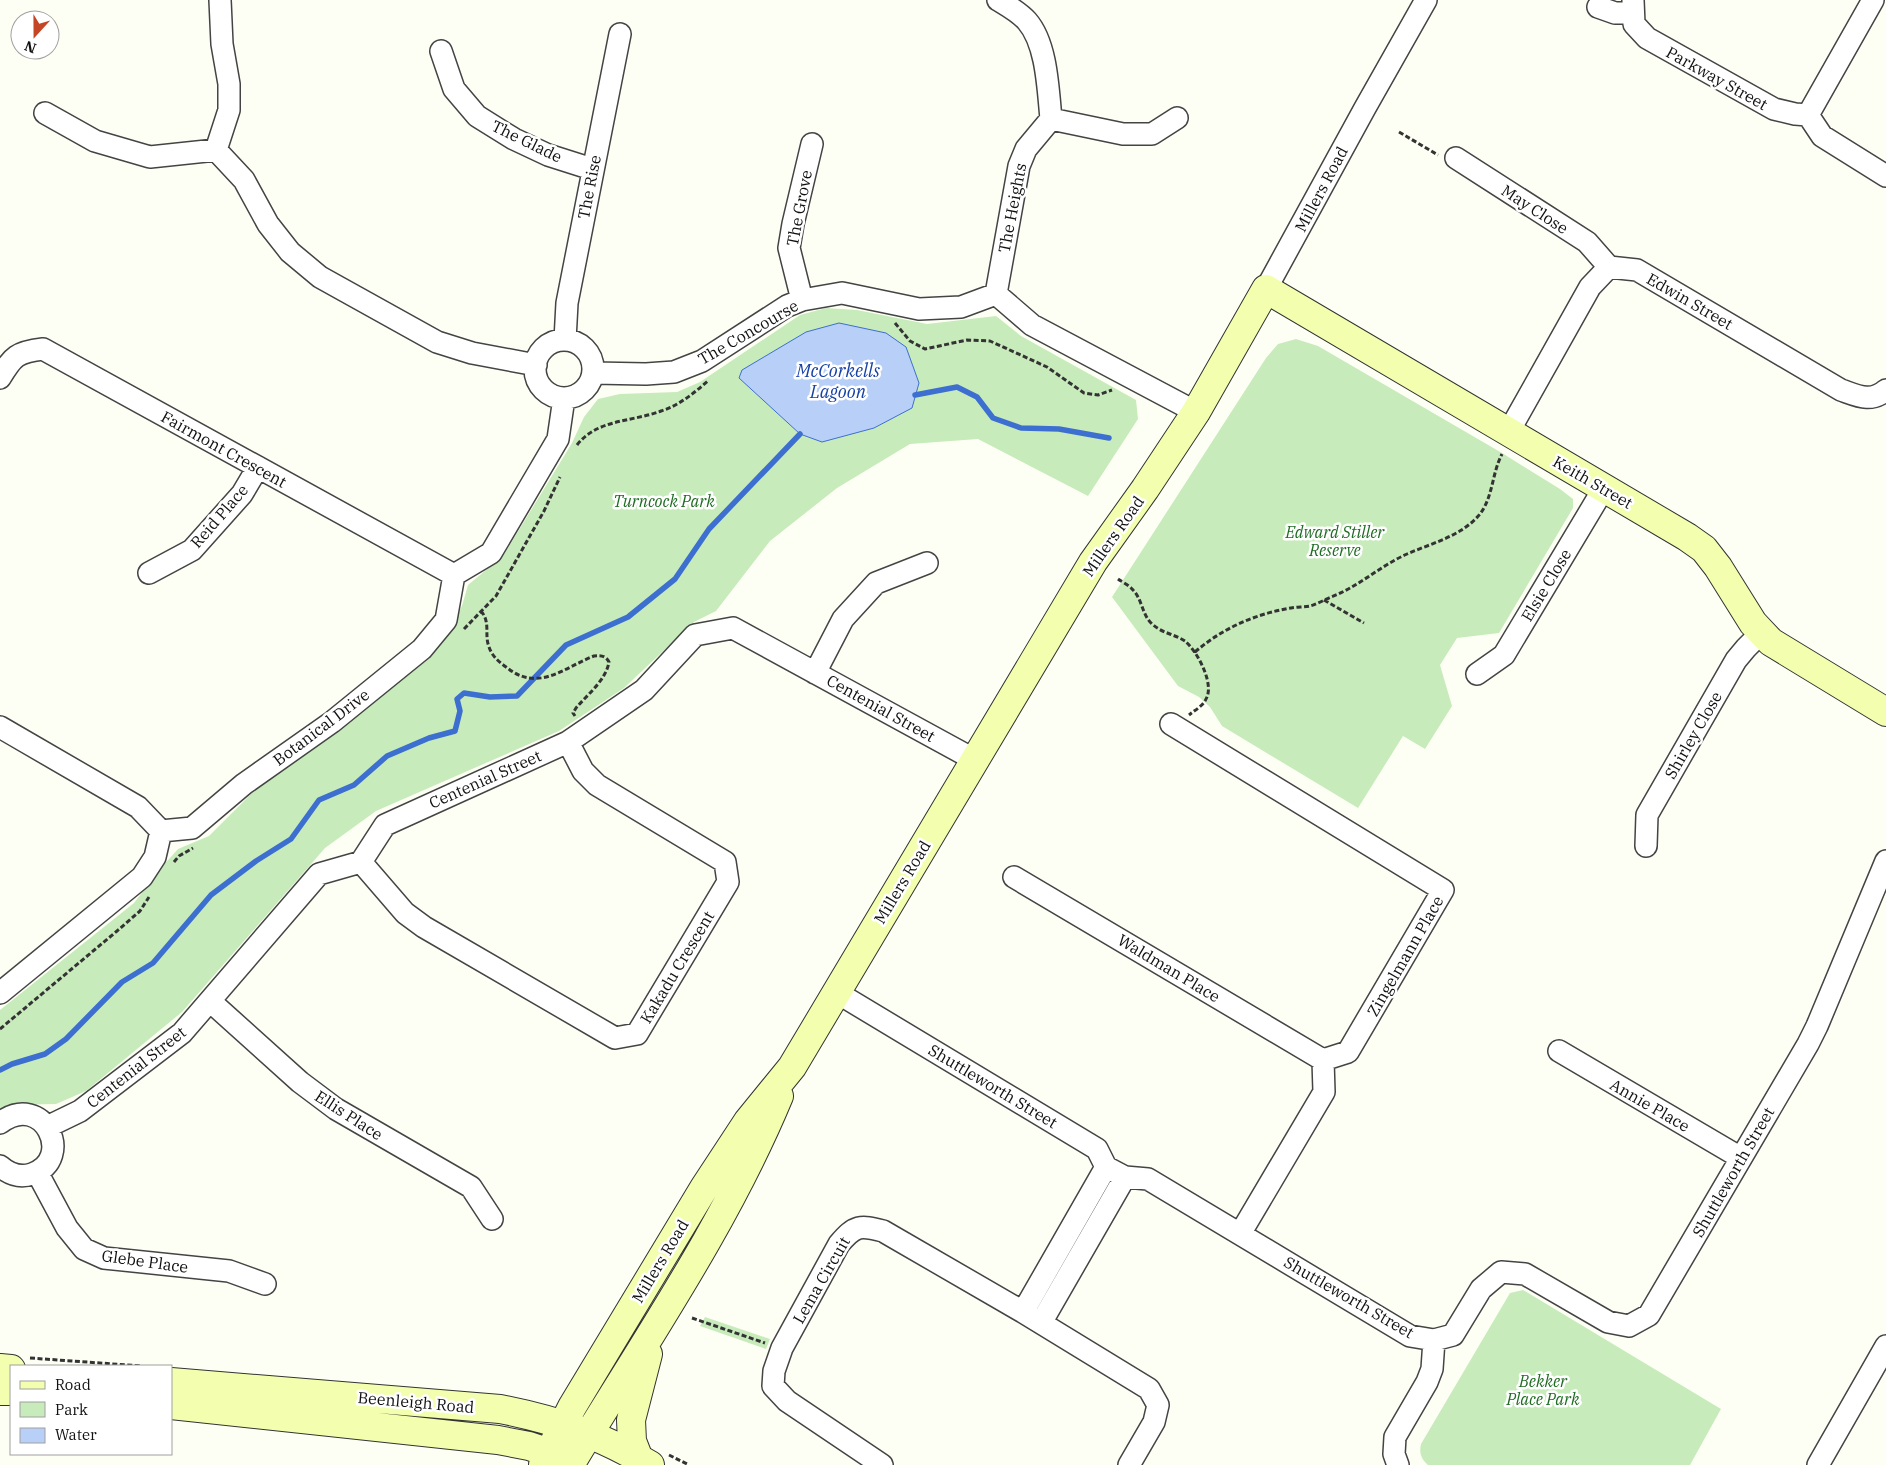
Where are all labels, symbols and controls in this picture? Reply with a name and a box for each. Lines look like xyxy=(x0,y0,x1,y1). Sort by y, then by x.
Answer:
north arrow xyxy=(10,10,60,60)
text: N xyxy=(22,37,39,58)
street label: Parkway Street xyxy=(1663,42,1772,114)
street label: The Glade xyxy=(488,115,566,167)
street label: Millers Road xyxy=(1290,143,1352,235)
street label: The Rise xyxy=(573,153,605,221)
street label: The Heights xyxy=(993,161,1031,255)
street label: The Grove xyxy=(782,168,816,248)
street label: May Close xyxy=(1498,180,1572,238)
street label: Edwin Street xyxy=(1643,268,1737,334)
street label: The Concourse xyxy=(694,295,802,369)
water label: McCorkells Lagoon xyxy=(795,359,880,403)
street label: Fairmont Crescent xyxy=(158,406,290,492)
street label: Keith Street xyxy=(1550,451,1637,513)
street label: Reid Place xyxy=(186,480,252,552)
park label: Turncock Park xyxy=(613,491,715,511)
street label: Millers Road xyxy=(1078,492,1148,580)
park label: Edward Stiller Reserve xyxy=(1285,522,1385,560)
street label: Elsie Close xyxy=(1517,545,1575,625)
street label: Centenial Street xyxy=(823,670,939,746)
street label: Botanical Drive xyxy=(269,684,373,770)
street label: Shirley Close xyxy=(1660,688,1726,782)
street label: Centenial Street xyxy=(426,745,545,813)
street label: Millers Road xyxy=(869,836,935,927)
street label: Zingelmann Place xyxy=(1362,892,1448,1020)
street label: Kakadu Crescent xyxy=(636,907,719,1027)
street label: Waldman Place xyxy=(1114,930,1224,1006)
street label: Centenial Street xyxy=(82,1022,190,1112)
street label: Shuttleworth Street xyxy=(925,1040,1061,1133)
street label: Annie Place xyxy=(1606,1074,1694,1136)
street label: Ellis Place xyxy=(311,1086,387,1144)
street label: Shuttleworth Street xyxy=(1688,1103,1779,1241)
street label: Millers Road xyxy=(627,1215,693,1306)
street label: Lema Circuit xyxy=(788,1233,854,1327)
street label: Glebe Place xyxy=(100,1245,190,1277)
street label: Shuttleworth Street xyxy=(1280,1252,1418,1343)
legend xyxy=(10,1365,172,1455)
park label: Bekker Place Park xyxy=(1505,1371,1580,1409)
text: Road xyxy=(55,1375,91,1394)
street label: Beenleigh Road xyxy=(357,1387,475,1417)
text: Park xyxy=(55,1400,88,1419)
text: Water xyxy=(55,1425,97,1444)

